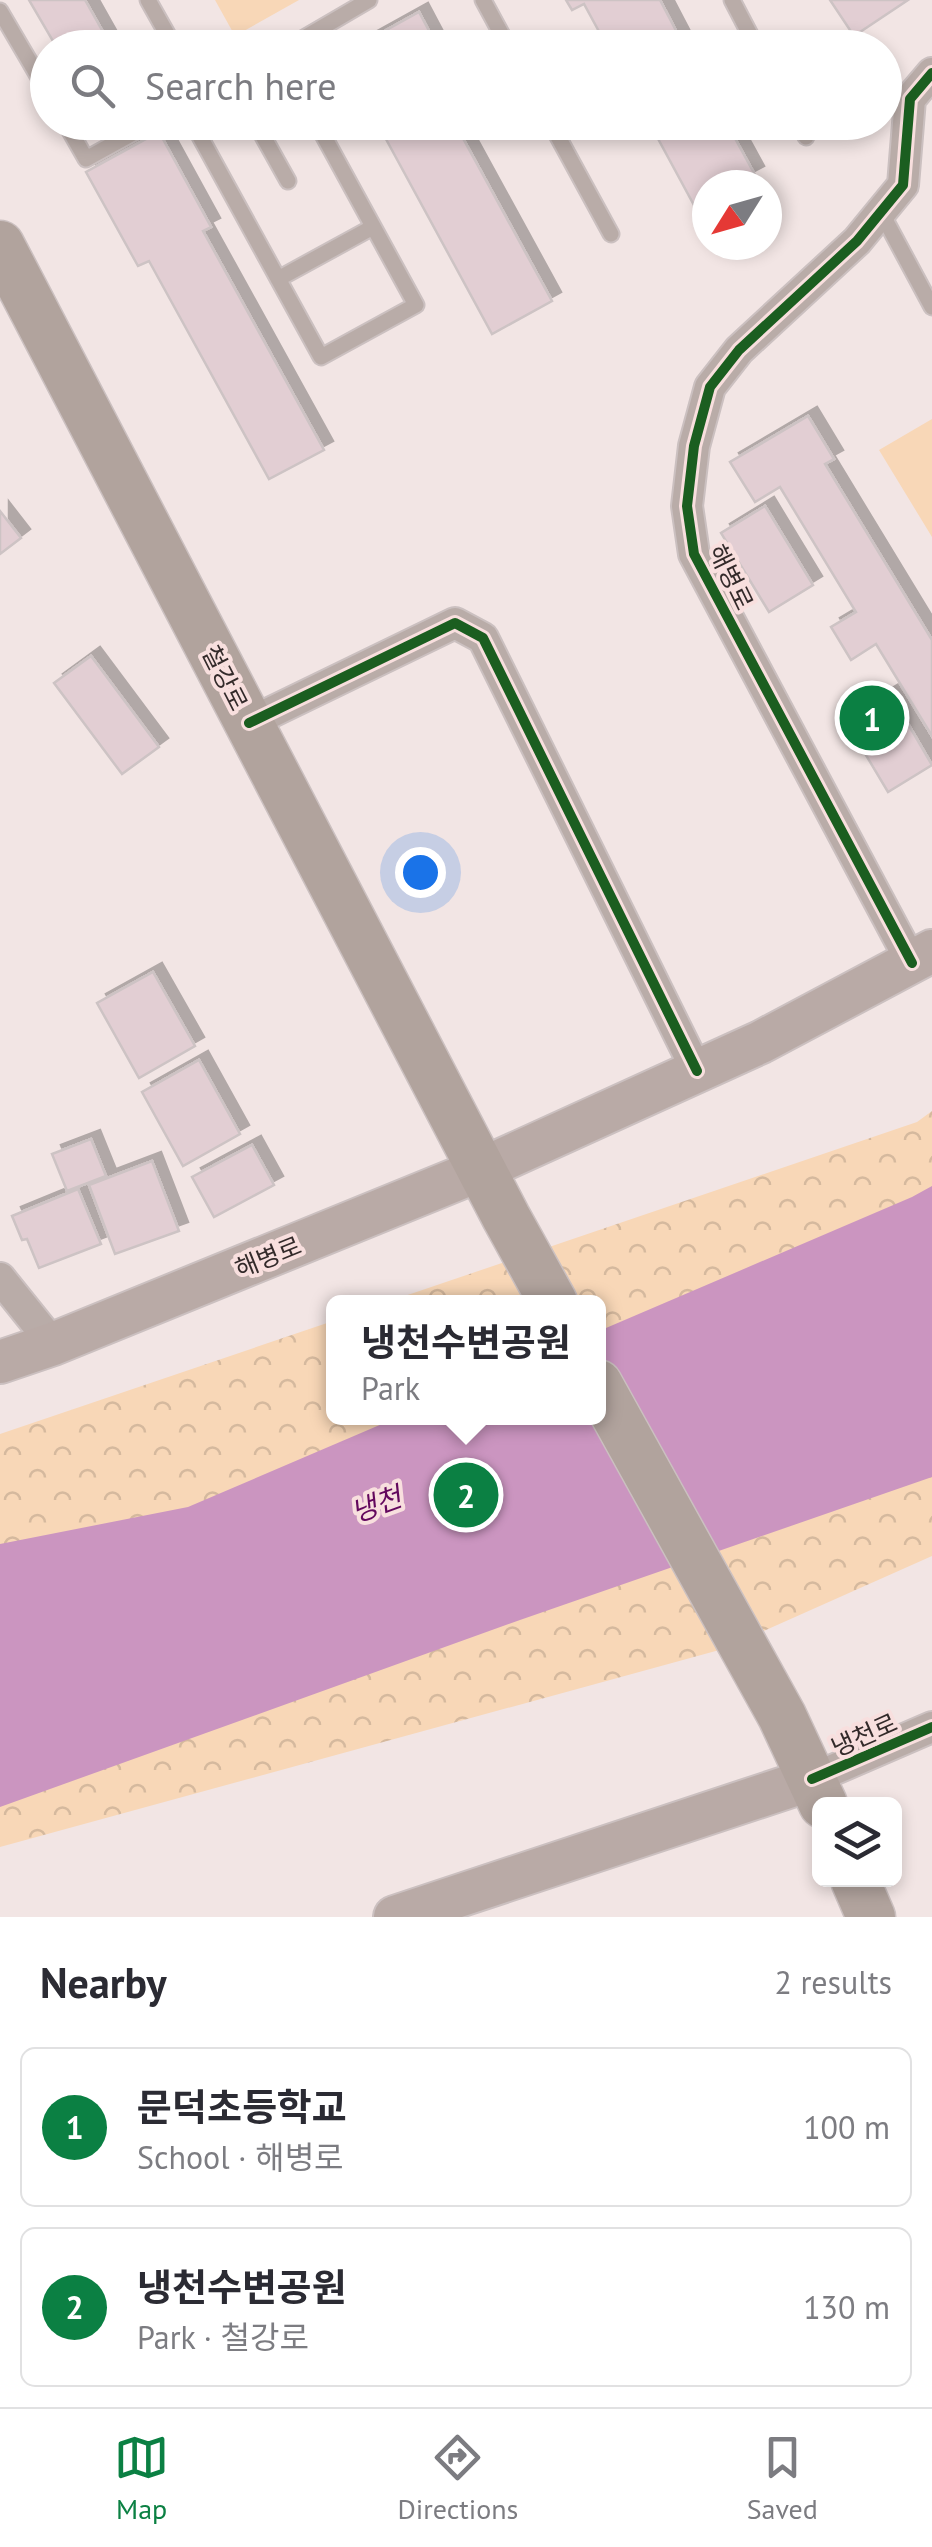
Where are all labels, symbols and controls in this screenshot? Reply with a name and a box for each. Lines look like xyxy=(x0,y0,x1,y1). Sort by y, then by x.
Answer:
search box xyxy=(30,30,902,140)
icon: search xyxy=(65,58,120,113)
text: Search here xyxy=(145,61,337,110)
north arrow xyxy=(692,170,782,260)
street label: 해병로 xyxy=(701,539,761,615)
street label: 철강로 xyxy=(195,640,255,716)
pin: 1 xyxy=(840,680,904,756)
your location xyxy=(395,847,446,898)
street label: 해병로 xyxy=(230,1229,306,1285)
popup xyxy=(326,1295,606,1425)
text: 냉천수변공원 xyxy=(361,1317,571,1366)
text: Park xyxy=(361,1367,420,1409)
pin: 2 xyxy=(434,1458,498,1532)
water label: 냉천 xyxy=(345,1477,410,1530)
street label: 냉천로 xyxy=(826,1706,902,1764)
map controls xyxy=(812,1797,902,1887)
button: layers xyxy=(812,1797,902,1887)
text: Nearby xyxy=(40,1955,167,2010)
text: 2 results xyxy=(774,1961,892,2003)
text: 문덕초등학교 xyxy=(137,2082,347,2131)
text: 1 xyxy=(65,2106,84,2148)
text: 100 m xyxy=(803,2106,890,2148)
text: School · 해병로 xyxy=(137,2136,344,2178)
text: 냉천수변공원 xyxy=(137,2262,347,2311)
text: 2 xyxy=(65,2286,84,2328)
text: 130 m xyxy=(803,2286,890,2328)
text: Park · 철강로 xyxy=(137,2316,309,2358)
tab: Map xyxy=(114,2430,169,2527)
tab: Directions xyxy=(397,2430,518,2527)
tab: Saved xyxy=(747,2430,818,2527)

